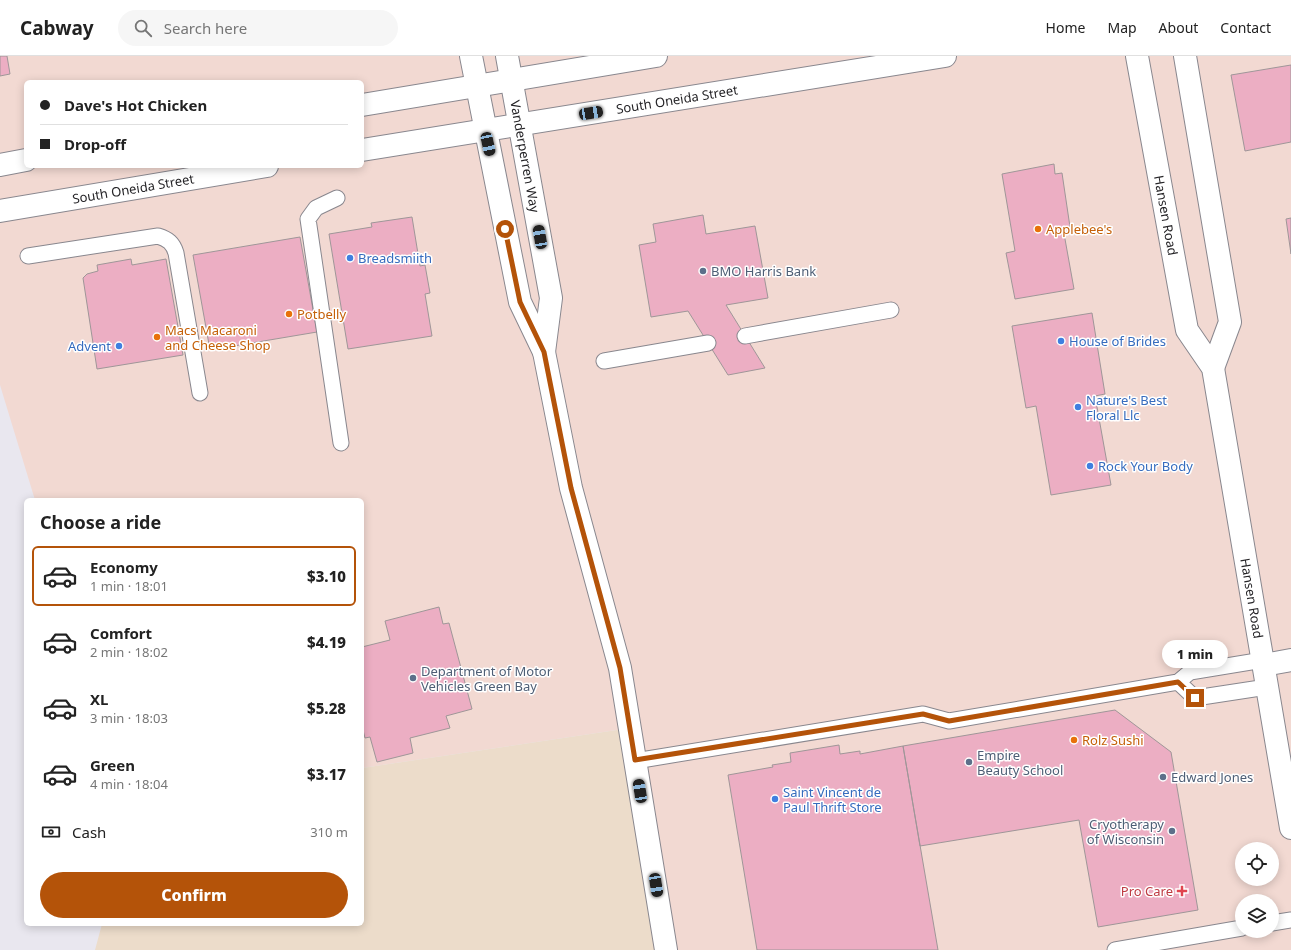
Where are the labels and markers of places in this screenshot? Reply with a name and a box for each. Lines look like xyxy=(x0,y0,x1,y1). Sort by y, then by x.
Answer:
place label: Applebee's xyxy=(1046,220,1112,238)
marker: Applebee's xyxy=(1033,224,1043,234)
place label: Breadsmiith xyxy=(358,249,432,267)
marker: Breadsmiith xyxy=(345,253,355,263)
place label: BMO Harris Bank xyxy=(711,262,816,280)
marker: BMO Harris Bank xyxy=(698,266,708,276)
place label: Potbelly xyxy=(297,305,346,323)
marker: Potbelly xyxy=(284,309,294,319)
place label: Macs Macaroni and Cheese Shop xyxy=(165,321,271,354)
marker: Macs Macaroni and Cheese Shop xyxy=(152,332,162,342)
place label: House of Brides xyxy=(1069,332,1166,350)
marker: House of Brides xyxy=(1056,336,1066,346)
place label: Advent xyxy=(68,337,111,355)
marker: Advent xyxy=(114,341,124,351)
place label: Nature's Best Floral Llc xyxy=(1086,391,1167,424)
marker: Nature's Best Floral Llc xyxy=(1073,402,1083,412)
place label: Rock Your Body xyxy=(1098,457,1193,475)
marker: Rock Your Body xyxy=(1085,461,1095,471)
place label: Department of Motor Vehicles Green Bay xyxy=(421,662,553,695)
marker: Department of Motor Vehicles Green Bay xyxy=(408,673,418,683)
place label: Rolz Sushi xyxy=(1082,731,1144,749)
marker: Rolz Sushi xyxy=(1069,735,1079,745)
place label: Empire Beauty School xyxy=(977,746,1063,779)
marker: Empire Beauty School xyxy=(964,757,974,767)
place label: Edward Jones xyxy=(1171,768,1253,786)
marker: Edward Jones xyxy=(1158,772,1168,782)
place label: Saint Vincent de Paul Thrift Store xyxy=(783,783,882,816)
marker: Saint Vincent de Paul Thrift Store xyxy=(770,794,780,804)
place label: Cryotherapy of Wisconsin xyxy=(1087,815,1164,848)
marker: Cryotherapy of Wisconsin xyxy=(1167,826,1177,836)
place label: Pro Care xyxy=(1121,882,1173,900)
marker: Pro Care xyxy=(1176,885,1188,897)

